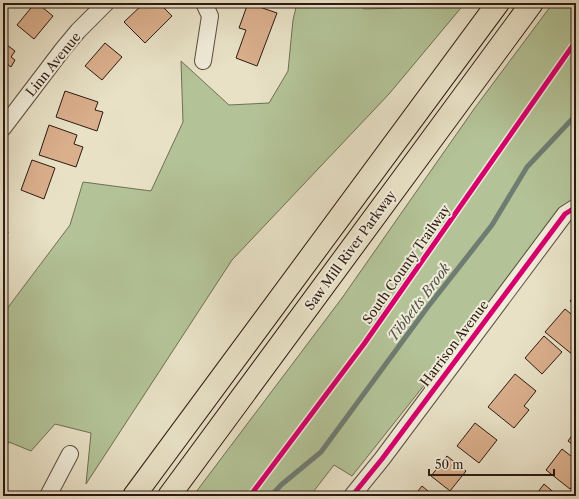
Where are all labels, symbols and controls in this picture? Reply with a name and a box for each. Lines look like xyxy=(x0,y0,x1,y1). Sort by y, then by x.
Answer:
street label: Linn Avenue xyxy=(22,29,84,99)
street label: Saw Mill River Parkway xyxy=(301,186,399,313)
street label: South County Trailway xyxy=(359,201,454,327)
water label: Tibbetts Brook xyxy=(384,259,455,345)
street label: Harrison Avenue xyxy=(416,297,492,389)
scale bar xyxy=(429,451,554,477)
text: 50 m xyxy=(435,457,464,472)

